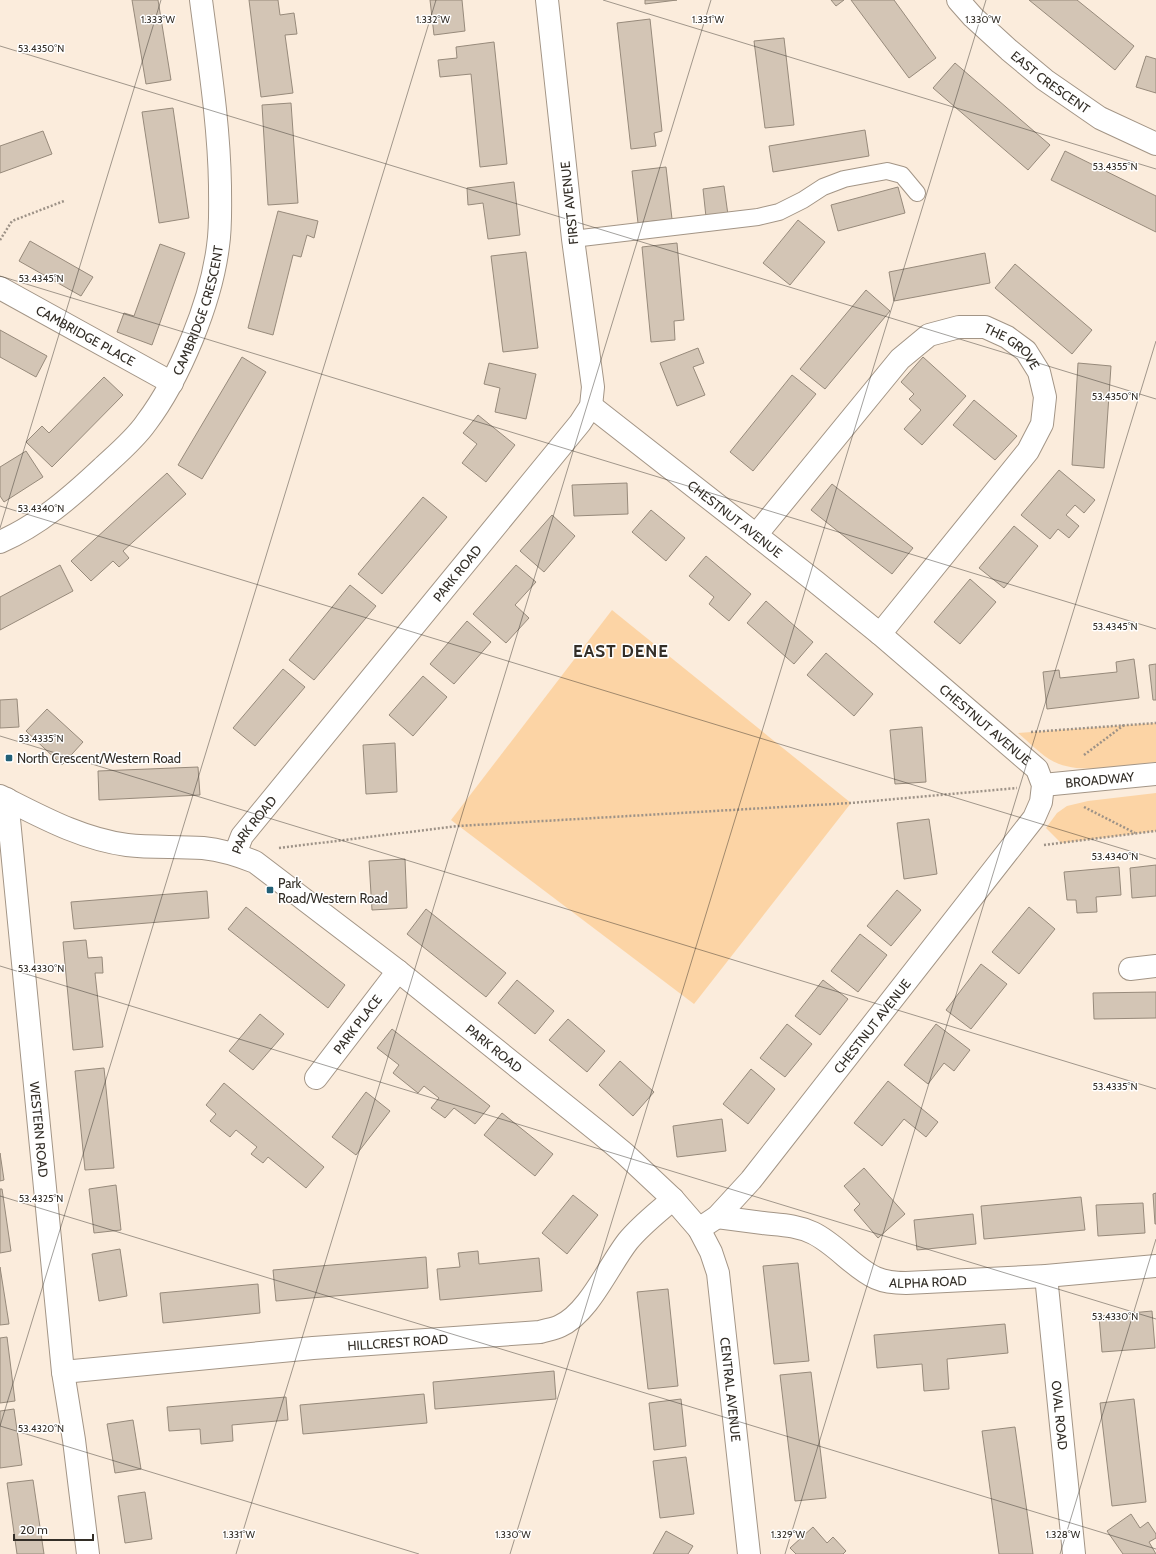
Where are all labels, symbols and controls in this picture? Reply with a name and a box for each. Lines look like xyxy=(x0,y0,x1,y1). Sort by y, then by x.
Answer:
text: 1.333°W xyxy=(141,13,176,26)
text: 1.332°W xyxy=(416,13,450,26)
text: 1.331°W xyxy=(692,13,724,26)
text: 1.330°W xyxy=(965,13,1001,26)
text: 53.4350°N xyxy=(18,42,64,55)
street label: EAST CRESCENT xyxy=(1008,47,1093,117)
text: 53.4355°N xyxy=(1093,160,1137,173)
street label: FIRST AVENUE xyxy=(557,161,581,245)
street label: CAMBRIDGE CRESCENT xyxy=(169,244,226,378)
text: 53.4345°N xyxy=(18,272,64,285)
street label: CAMBRIDGE PLACE xyxy=(33,302,138,369)
street label: THE GROVE xyxy=(982,320,1043,372)
text: 53.4350°N xyxy=(1092,390,1138,403)
street label: CHESTNUT AVENUE xyxy=(685,477,786,561)
text: 53.4340°N xyxy=(18,502,64,515)
street label: PARK ROAD xyxy=(429,542,485,605)
text: 53.4345°N xyxy=(1092,620,1138,633)
district label: EAST DENE xyxy=(573,641,669,661)
street label: CHESTNUT AVENUE xyxy=(936,681,1034,768)
text: 53.4335°N xyxy=(19,732,63,745)
place label: North Crescent/Western Road xyxy=(17,750,181,766)
marker: North Crescent/Western Road xyxy=(4,753,14,763)
street label: BROADWAY xyxy=(1064,768,1136,791)
street label: PARK ROAD xyxy=(228,792,280,856)
text: 53.4340°N xyxy=(1092,850,1138,863)
place label: Park Road/Western Road xyxy=(278,875,388,906)
marker: Park Road/Western Road xyxy=(265,885,275,895)
text: 53.4330°N xyxy=(18,962,64,975)
street label: CHESTNUT AVENUE xyxy=(830,976,914,1076)
street label: PARK PLACE xyxy=(330,991,385,1057)
street label: PARK ROAD xyxy=(462,1021,526,1076)
text: 53.4335°N xyxy=(1093,1080,1137,1093)
street label: WESTERN ROAD xyxy=(27,1081,52,1178)
text: 53.4325°N xyxy=(19,1192,63,1205)
street label: ALPHA ROAD xyxy=(888,1272,967,1291)
text: 53.4330°N xyxy=(1092,1310,1138,1323)
street label: HILLCREST ROAD xyxy=(347,1331,449,1354)
street label: CENTRAL AVENUE xyxy=(717,1336,745,1442)
street label: OVAL ROAD xyxy=(1049,1380,1071,1451)
text: 53.4320°N xyxy=(18,1422,64,1435)
scale bar xyxy=(14,1516,93,1542)
text: 20 m xyxy=(20,1522,48,1537)
text: 1.331°W xyxy=(223,1528,255,1541)
text: 1.330°W xyxy=(495,1528,531,1541)
text: 1.329°W xyxy=(771,1528,806,1541)
text: 1.328°W xyxy=(1046,1528,1081,1541)

